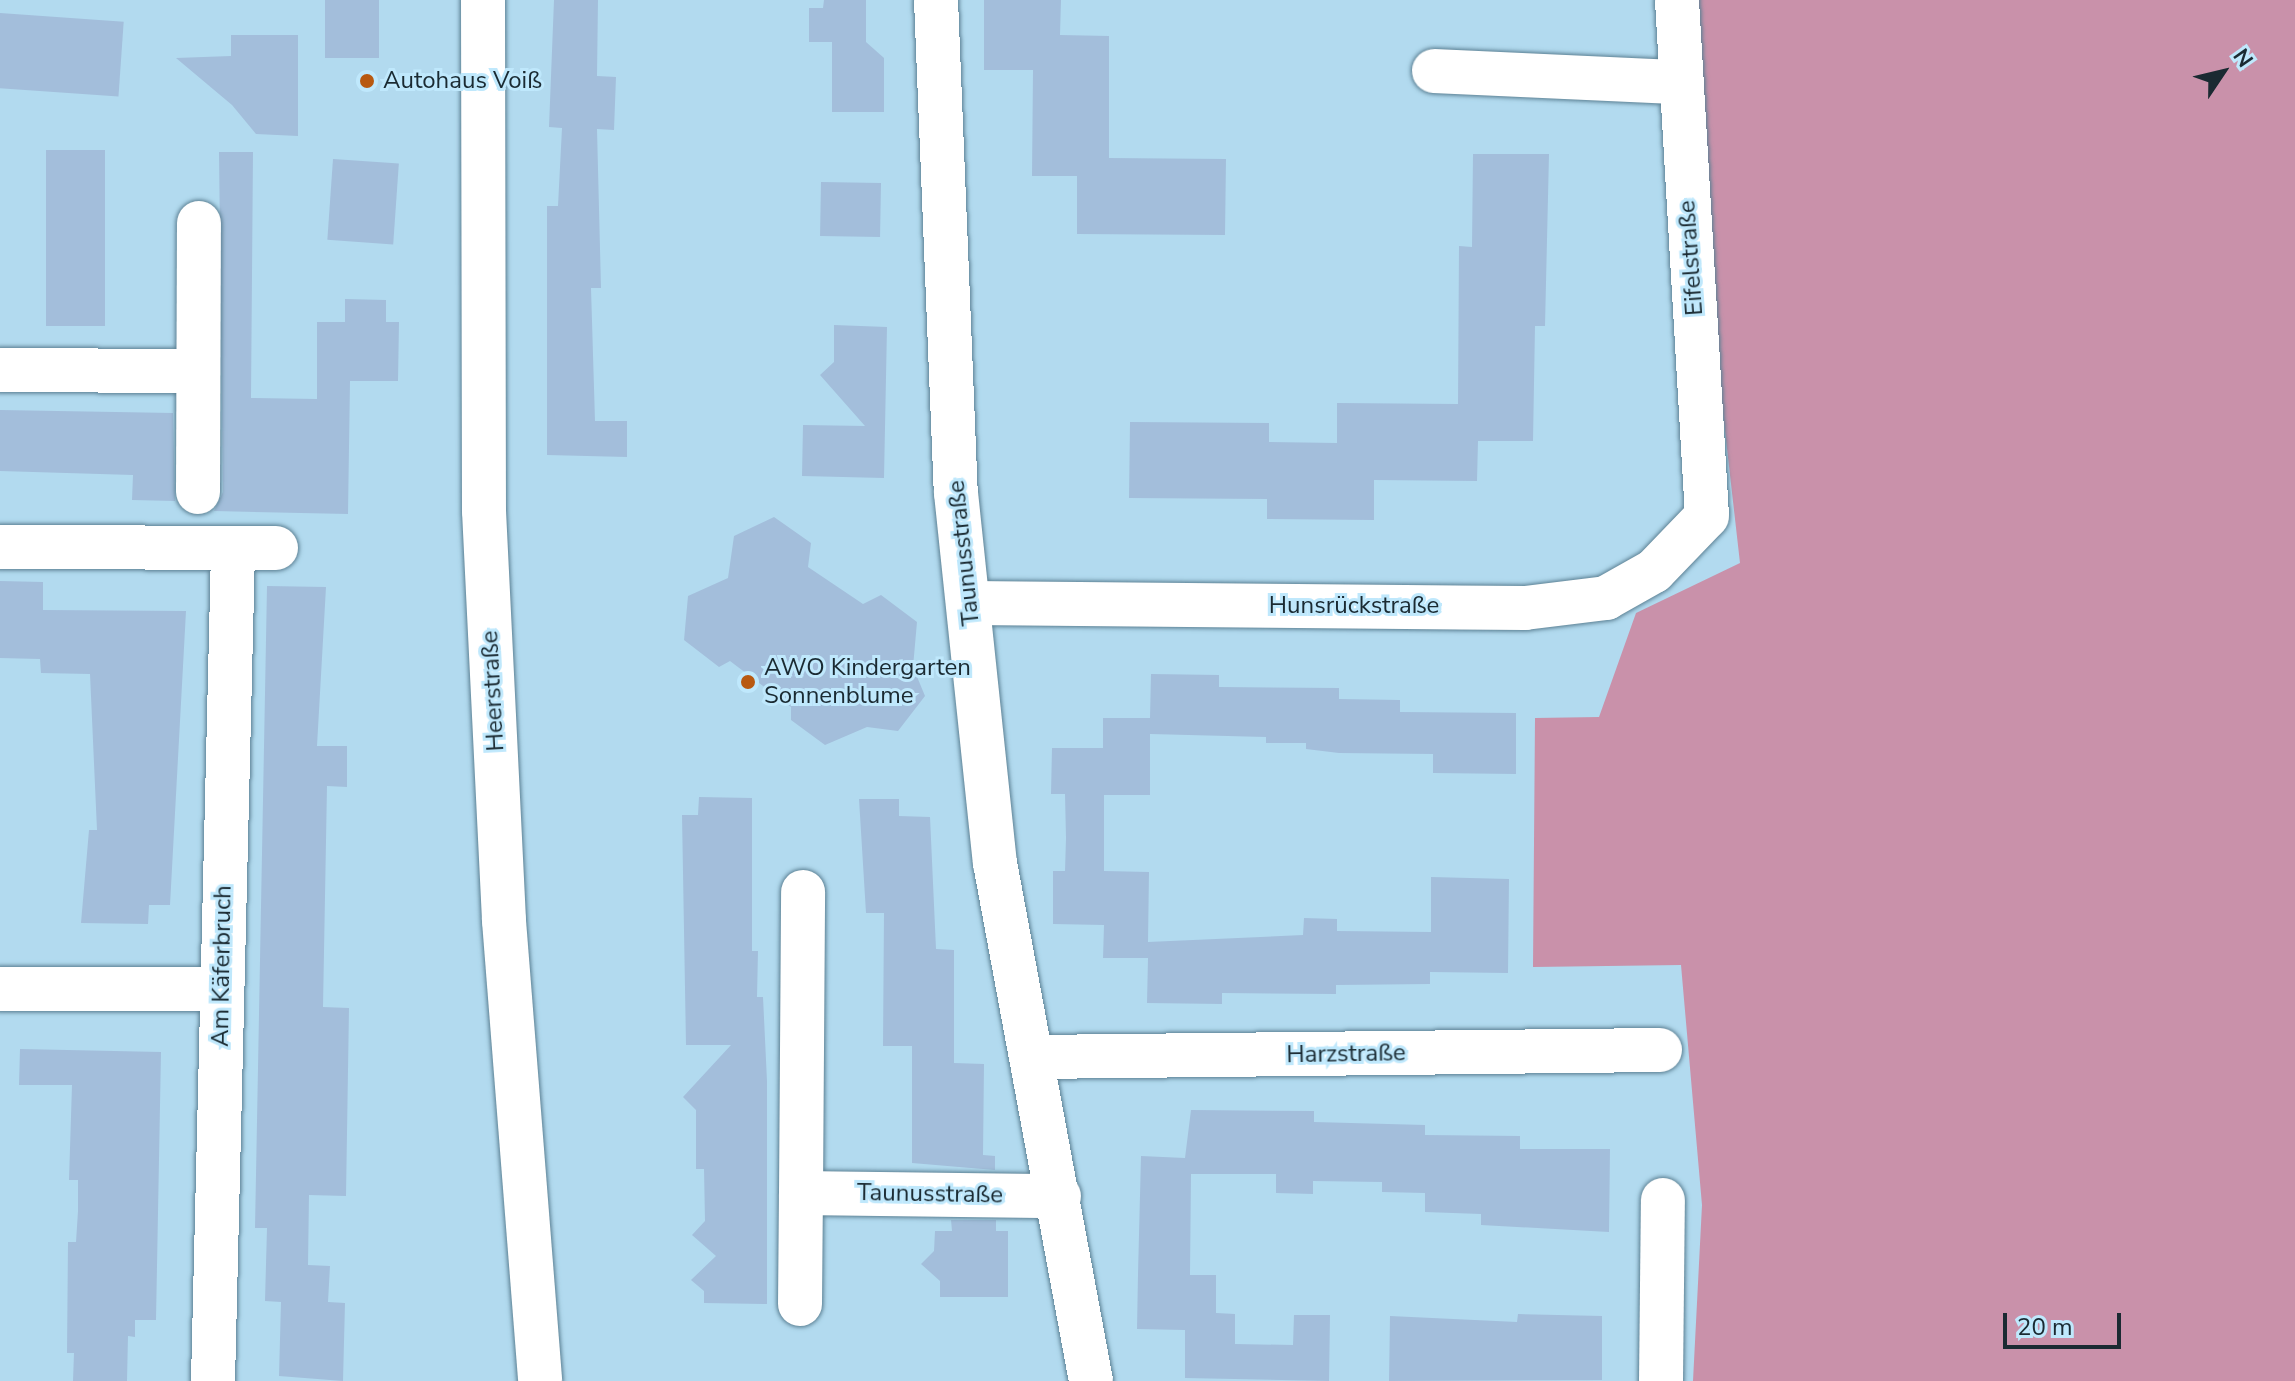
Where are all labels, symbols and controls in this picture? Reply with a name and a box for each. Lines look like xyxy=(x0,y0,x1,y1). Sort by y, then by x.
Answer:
north arrow xyxy=(2183,32,2263,112)
text: N xyxy=(2226,43,2260,74)
place label: Autohaus Voiß xyxy=(383,67,542,95)
marker: Autohaus Voiß xyxy=(358,72,376,90)
street label: Eifelstraße xyxy=(1673,199,1709,317)
street label: Taunusstraße xyxy=(942,479,986,627)
street label: Hunsrückstraße xyxy=(1269,592,1439,620)
street label: Heerstraße xyxy=(475,630,511,752)
place label: AWO Kindergarten Sonnenblume xyxy=(764,654,971,710)
marker: AWO Kindergarten Sonnenblume xyxy=(739,673,757,691)
street label: Am Käferbruch xyxy=(206,885,238,1047)
street label: Harzstraße xyxy=(1286,1039,1406,1069)
street label: Taunusstraße xyxy=(857,1178,1003,1210)
scale bar xyxy=(2007,1297,2125,1347)
text: 20 m xyxy=(2017,1311,2073,1343)

